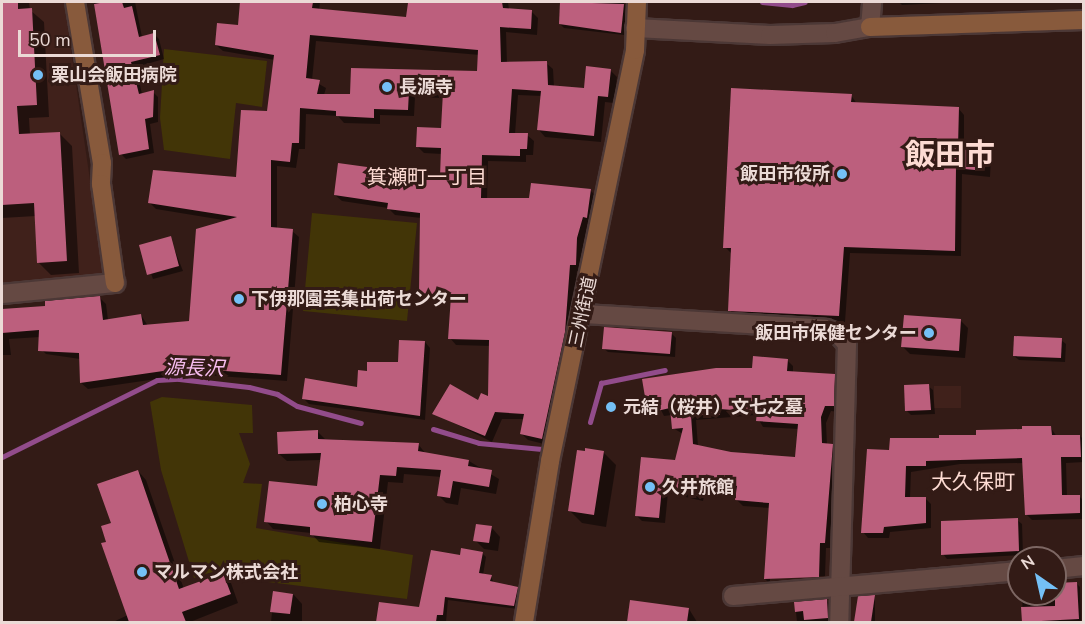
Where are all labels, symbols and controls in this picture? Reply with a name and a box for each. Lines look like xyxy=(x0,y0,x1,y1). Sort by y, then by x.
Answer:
scale bar xyxy=(21,18,159,56)
text: 50 m xyxy=(29,28,71,52)
place label: 栗山会飯田病院 xyxy=(51,64,177,86)
marker: 栗山会飯田病院 xyxy=(29,66,47,84)
place label: 長源寺 xyxy=(399,76,453,98)
marker: 長源寺 xyxy=(380,80,394,94)
district label: 飯田市 xyxy=(905,138,995,174)
place label: 飯田市役所 xyxy=(740,163,830,185)
district label: 箕瀬町一丁目 xyxy=(367,165,487,189)
marker: 飯田市役所 xyxy=(835,167,849,181)
street label: 三州街道 xyxy=(565,275,601,349)
place label: 下伊那園芸集出荷センター xyxy=(251,288,467,310)
marker: 下伊那園芸集出荷センター xyxy=(232,292,246,306)
place label: 飯田市保健センター xyxy=(755,322,917,344)
marker: 飯田市保健センター xyxy=(922,326,936,340)
water label: 源長沢 xyxy=(164,355,224,381)
place label: 元結（桜井）文七之墓 xyxy=(623,396,803,418)
marker: 元結（桜井）文七之墓 xyxy=(604,400,618,414)
district label: 大久保町 xyxy=(931,469,1015,495)
place label: 久井旅館 xyxy=(662,476,734,498)
marker: 久井旅館 xyxy=(643,480,657,494)
place label: 柏心寺 xyxy=(334,493,388,515)
marker: 柏心寺 xyxy=(315,497,329,511)
north arrow xyxy=(1007,546,1067,606)
text: N xyxy=(1017,550,1039,575)
place label: マルマン株式会社 xyxy=(154,561,298,583)
marker: マルマン株式会社 xyxy=(135,565,149,579)

